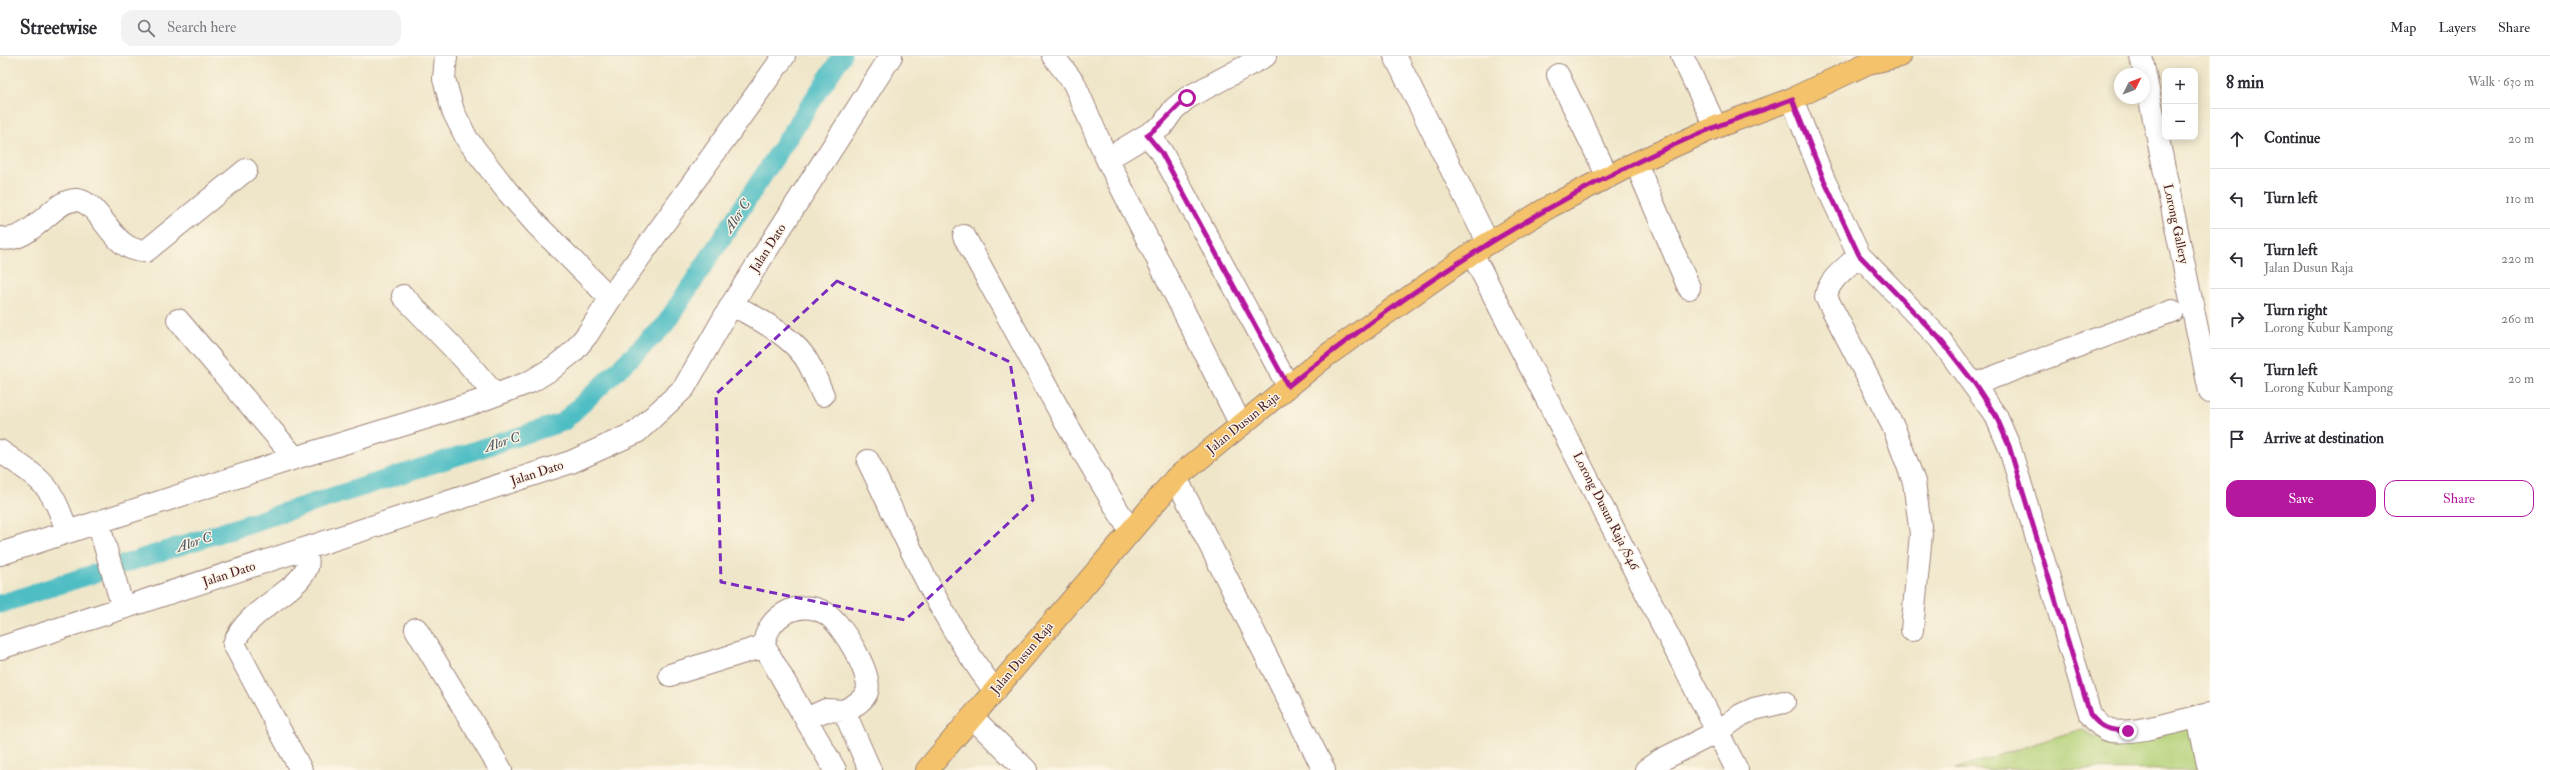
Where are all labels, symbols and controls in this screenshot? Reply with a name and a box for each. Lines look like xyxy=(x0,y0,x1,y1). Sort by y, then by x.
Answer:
search box xyxy=(121,10,401,46)
text: Streetwise xyxy=(20,16,97,40)
icon: search xyxy=(135,17,157,39)
text: Search here xyxy=(167,18,236,37)
text: Map xyxy=(2390,19,2416,36)
text: Layers xyxy=(2438,19,2476,36)
text: Share xyxy=(2498,19,2530,36)
north arrow xyxy=(2114,68,2150,104)
map controls xyxy=(2162,68,2198,140)
button: + xyxy=(2162,68,2198,104)
text: 8 min xyxy=(2226,72,2264,93)
text: Walk · 630 m xyxy=(2468,74,2534,90)
route start xyxy=(1178,89,1196,107)
button: − xyxy=(2162,104,2198,140)
icon: ahead xyxy=(2226,128,2248,150)
text: Continue xyxy=(2264,129,2320,148)
text: 20 m xyxy=(2508,131,2534,147)
street label: Lorong Gallery xyxy=(2159,182,2192,266)
icon: left xyxy=(2226,188,2248,210)
text: Turn left xyxy=(2264,189,2318,208)
text: 110 m xyxy=(2505,191,2534,207)
water label: Alor C xyxy=(719,196,754,238)
street label: Jalan Dato xyxy=(746,221,790,276)
text: Turn left xyxy=(2264,241,2318,260)
icon: left xyxy=(2226,248,2248,270)
text: 220 m xyxy=(2501,251,2534,267)
text: Jalan Dusun Raja xyxy=(2264,260,2353,276)
text: Turn right xyxy=(2264,301,2327,320)
icon: right xyxy=(2226,308,2248,330)
text: 260 m xyxy=(2501,311,2534,327)
text: Lorong Kubur Kampong xyxy=(2264,320,2393,336)
text: Turn left xyxy=(2264,361,2318,380)
icon: left xyxy=(2226,368,2248,390)
text: 20 m xyxy=(2508,371,2534,387)
text: Lorong Kubur Kampong xyxy=(2264,380,2393,396)
street label: Jalan Dusun Raja xyxy=(1202,388,1283,458)
water label: Alor C xyxy=(480,428,523,456)
icon: arrive xyxy=(2226,428,2248,450)
text: Arrive at destination xyxy=(2264,429,2384,448)
street label: Lorong Dusun Raja /S46 xyxy=(1569,449,1643,574)
street label: Jalan Dato xyxy=(508,457,566,489)
button: Save xyxy=(2226,480,2376,517)
button: Share xyxy=(2384,480,2534,517)
water label: Alor C xyxy=(172,528,215,556)
street label: Jalan Dato xyxy=(200,558,258,590)
street label: Jalan Dusun Raja xyxy=(986,618,1057,698)
route end xyxy=(2119,722,2137,740)

